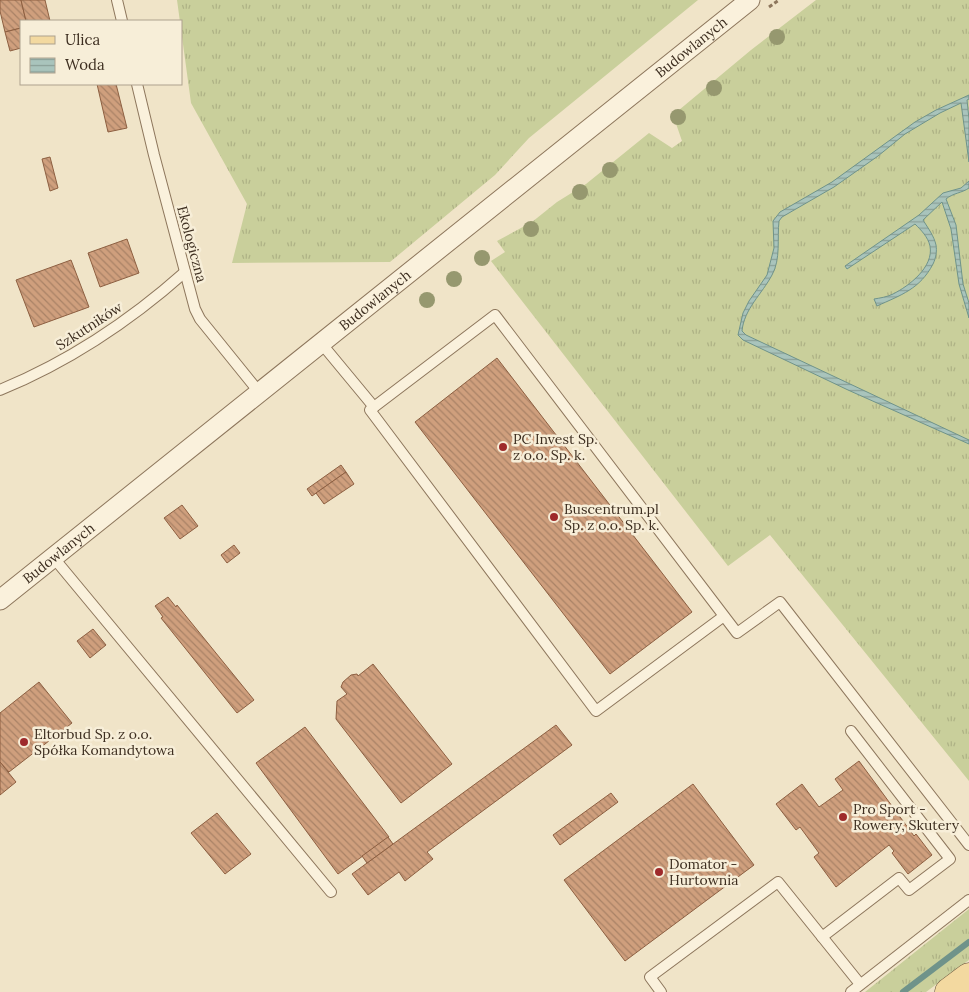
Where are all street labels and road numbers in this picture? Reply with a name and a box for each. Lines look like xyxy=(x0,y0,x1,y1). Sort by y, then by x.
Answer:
street label: Budowlanych xyxy=(651,13,731,81)
street label: Ekologiczna xyxy=(173,204,211,284)
street label: Budowlanych xyxy=(335,266,414,334)
street label: Szkutników xyxy=(52,297,126,354)
street label: Budowlanych xyxy=(19,519,98,587)

